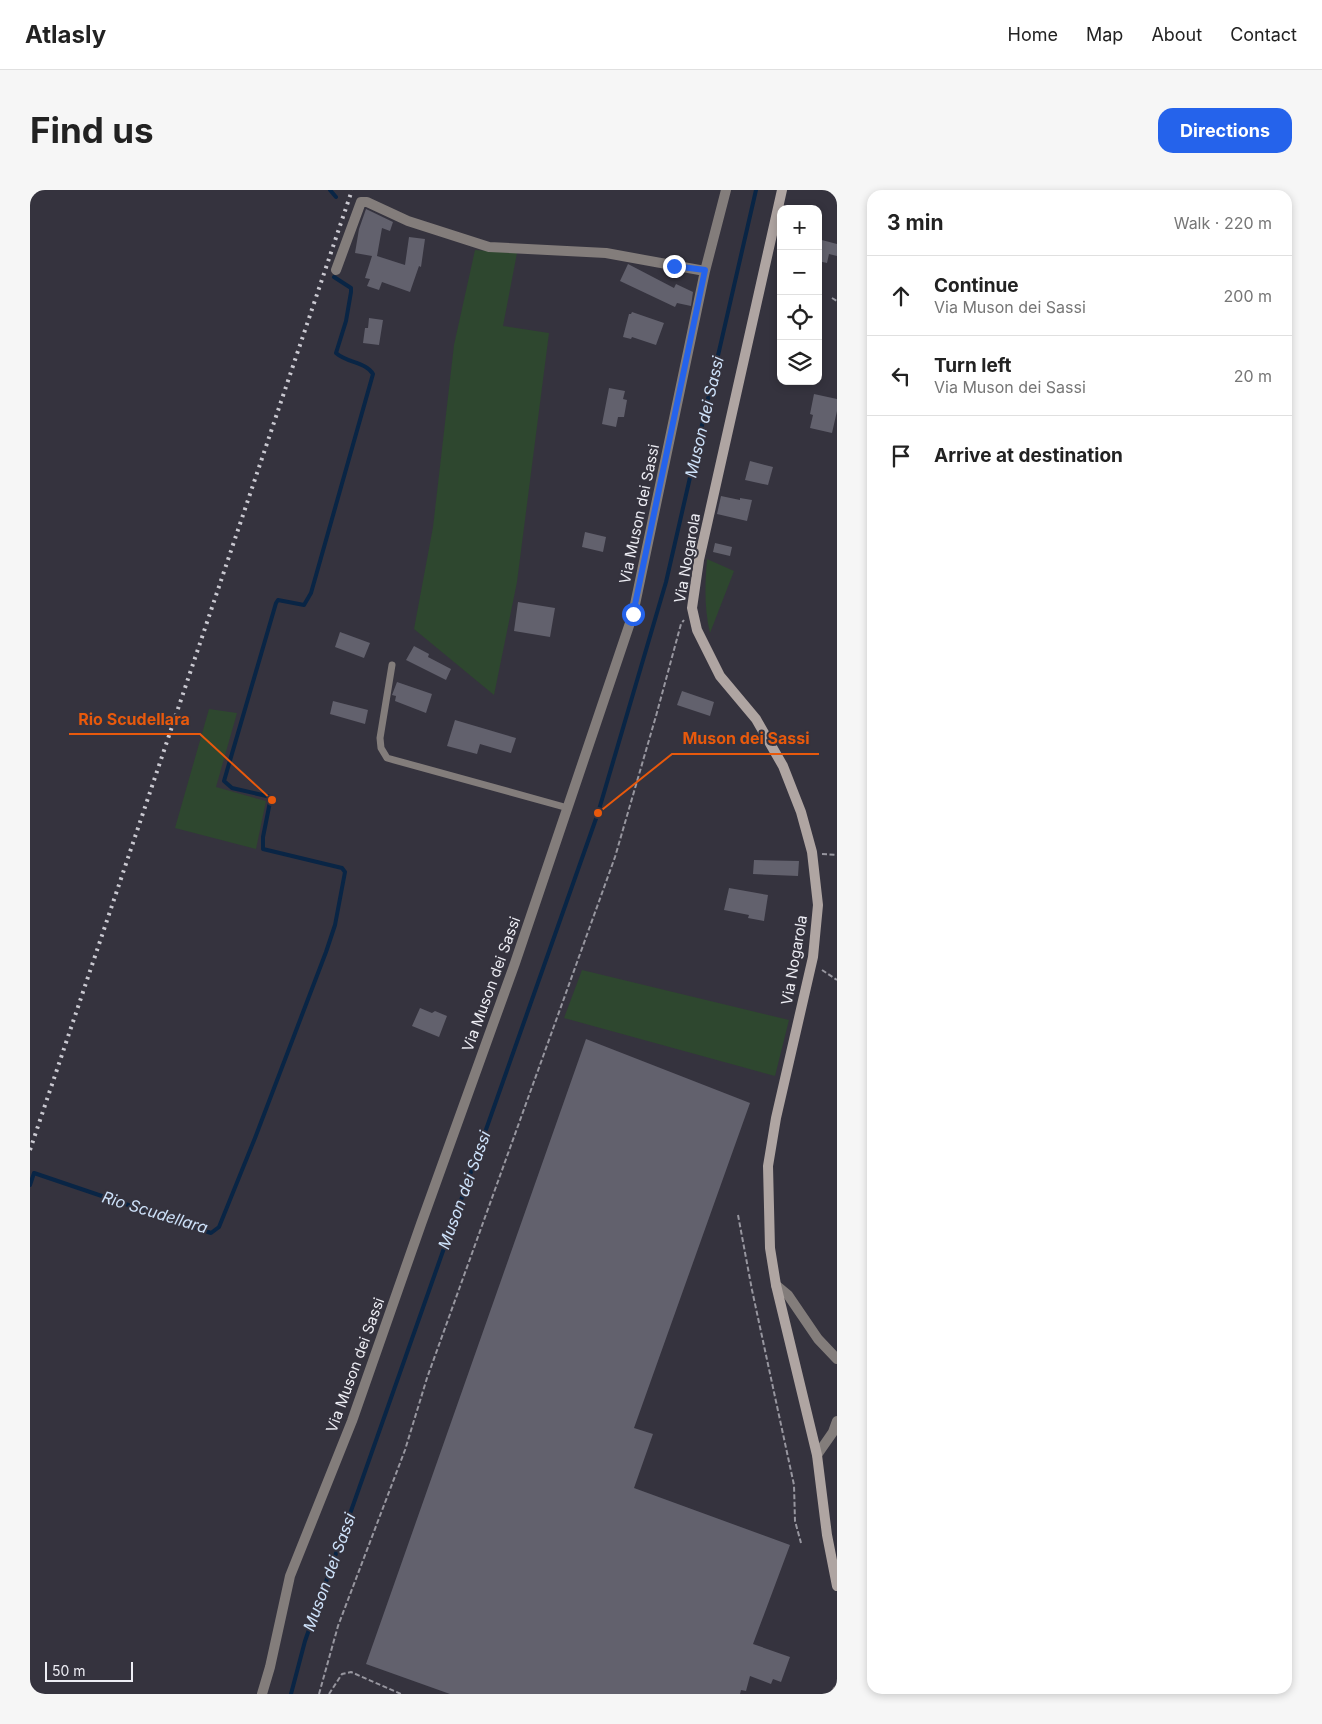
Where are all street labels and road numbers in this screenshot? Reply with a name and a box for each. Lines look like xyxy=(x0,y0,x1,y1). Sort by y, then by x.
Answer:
street label: Via Muson dei Sassi xyxy=(615,442,663,586)
street label: Via Nogarola xyxy=(670,512,704,604)
street label: Via Muson dei Sassi xyxy=(458,914,524,1054)
street label: Via Nogarola xyxy=(777,914,811,1006)
street label: Via Muson dei Sassi xyxy=(322,1295,388,1435)

